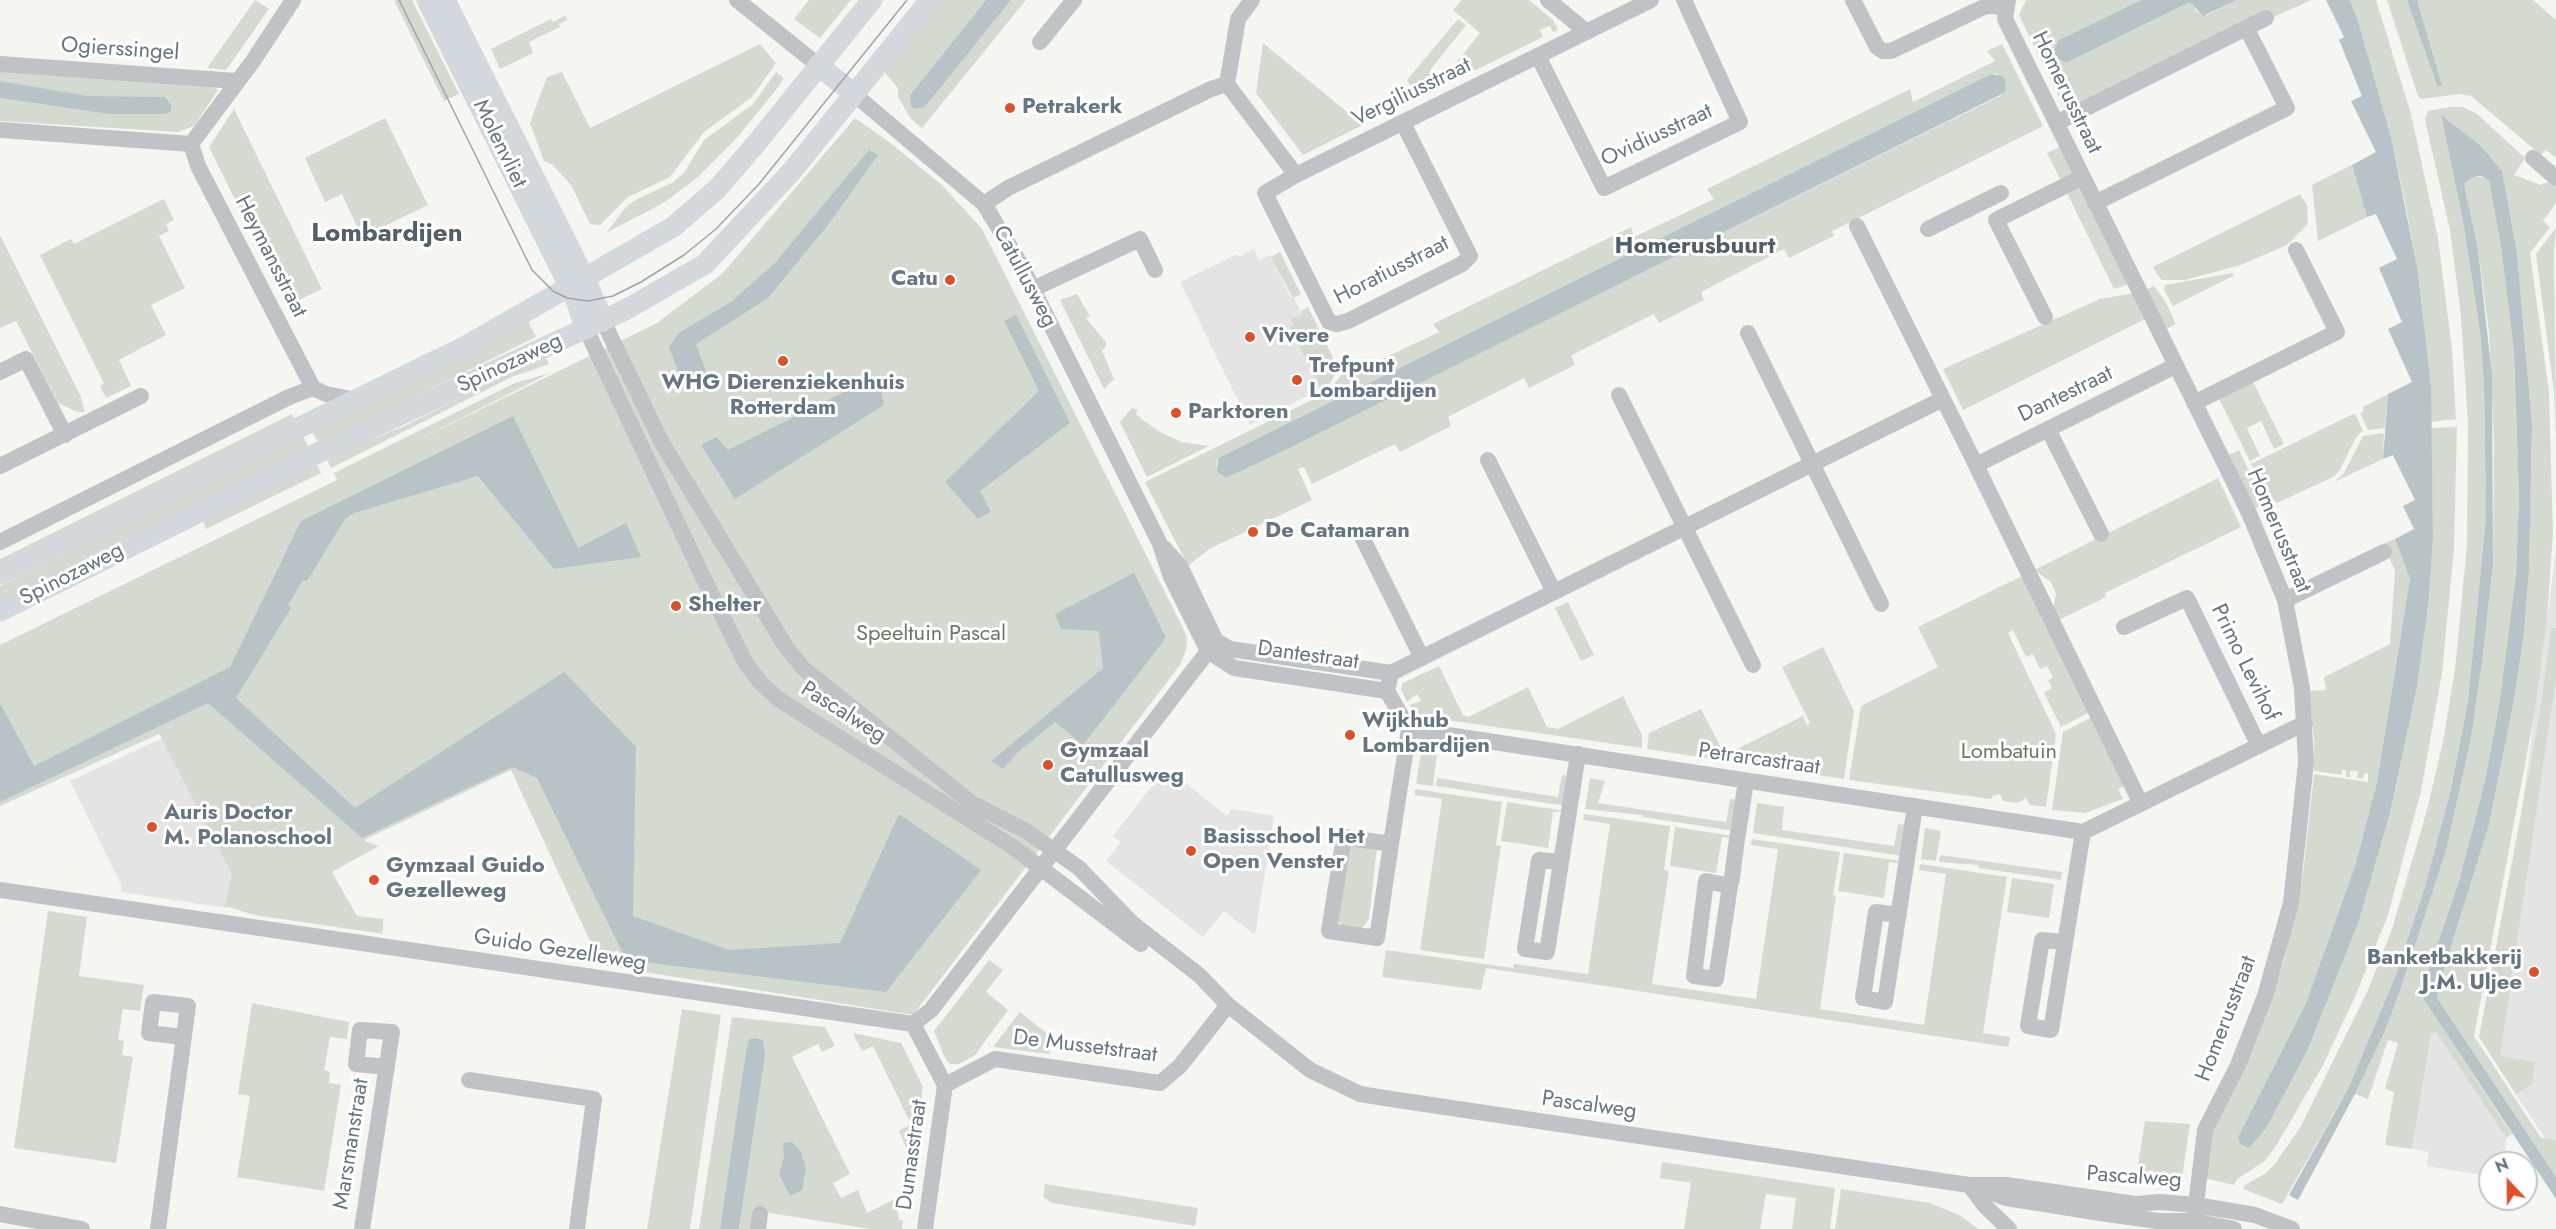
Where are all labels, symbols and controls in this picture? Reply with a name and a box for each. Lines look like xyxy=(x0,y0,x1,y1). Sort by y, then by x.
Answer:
street label: Homerusstraat xyxy=(2025,28,2107,158)
street label: Ogierssingel xyxy=(60,33,180,67)
street label: Vergiliusstraat xyxy=(1348,53,1476,133)
place label: Petrakerk xyxy=(1022,95,1122,121)
street label: Molenvliet xyxy=(466,96,532,192)
street label: Ovidiusstraat xyxy=(1597,99,1717,173)
marker: Petrakerk xyxy=(1003,101,1017,115)
street label: Heymansstraat xyxy=(228,192,312,322)
district label: Lombardijen xyxy=(311,219,463,251)
street label: Catullusweg xyxy=(986,222,1062,332)
street label: Horatiusstraat xyxy=(1330,231,1454,311)
district label: Homerusbuurt xyxy=(1615,233,1775,261)
place label: Catu xyxy=(891,267,938,293)
marker: Catu xyxy=(943,273,957,287)
place label: Vivere xyxy=(1262,324,1329,350)
street label: Spinozaweg xyxy=(453,328,567,400)
marker: Vivere xyxy=(1243,330,1257,344)
marker: WHG Dierenziekenhuis Rotterdam xyxy=(776,354,790,368)
place label: Trefpunt Lombardijen xyxy=(1309,354,1437,406)
street label: Dantestraat xyxy=(2014,361,2118,429)
place label: WHG Dierenziekenhuis Rotterdam xyxy=(661,371,905,422)
marker: Trefpunt Lombardijen xyxy=(1290,373,1304,387)
place label: Parktoren xyxy=(1188,400,1289,426)
marker: Parktoren xyxy=(1169,406,1183,420)
street label: Homerusstraat xyxy=(2240,465,2316,597)
place label: De Catamaran xyxy=(1265,519,1410,545)
marker: De Catamaran xyxy=(1246,525,1260,539)
street label: Spinozaweg xyxy=(16,538,128,612)
place label: Shelter xyxy=(688,593,761,619)
marker: Shelter xyxy=(669,599,683,613)
street label: Primo Levihof xyxy=(2204,600,2284,726)
park label: Speeltuin Pascal xyxy=(856,622,1006,648)
street label: Dantestraat xyxy=(1256,636,1360,676)
street label: Pascalweg xyxy=(796,677,890,749)
place label: Wijkhub Lombardijen xyxy=(1362,709,1490,760)
marker: Wijkhub Lombardijen xyxy=(1343,728,1357,742)
street label: Petrarcastraat xyxy=(1696,738,1822,782)
place label: Gymzaal Catullusweg xyxy=(1060,739,1184,790)
park label: Lombatuin xyxy=(1961,740,2057,766)
marker: Gymzaal Catullusweg xyxy=(1041,758,1055,772)
place label: Auris Doctor M. Polanoschool xyxy=(164,801,332,852)
marker: Auris Doctor M. Polanoschool xyxy=(145,820,159,834)
place label: Basisschool Het Open Venster xyxy=(1203,825,1364,876)
marker: Basisschool Het Open Venster xyxy=(1184,844,1198,858)
place label: Gymzaal Guido Gezelleweg xyxy=(386,854,545,906)
marker: Gymzaal Guido Gezelleweg xyxy=(367,873,381,887)
street label: Guido Gezelleweg xyxy=(472,924,648,978)
place label: Banketbakkerij J.M. Uljee xyxy=(2367,946,2522,998)
street label: Homerusstraat xyxy=(2191,952,2263,1086)
marker: Banketbakkerij J.M. Uljee xyxy=(2527,965,2541,979)
street label: De Mussetstraat xyxy=(1012,1025,1158,1069)
street label: Marsmanstraat xyxy=(329,1077,375,1211)
street label: Pascalweg xyxy=(1540,1086,1638,1126)
street label: Dumasstraat xyxy=(892,1098,934,1212)
north arrow xyxy=(2478,1151,2538,1211)
text: N xyxy=(2492,1153,2512,1179)
street label: Pascalweg xyxy=(2085,1162,2183,1194)

